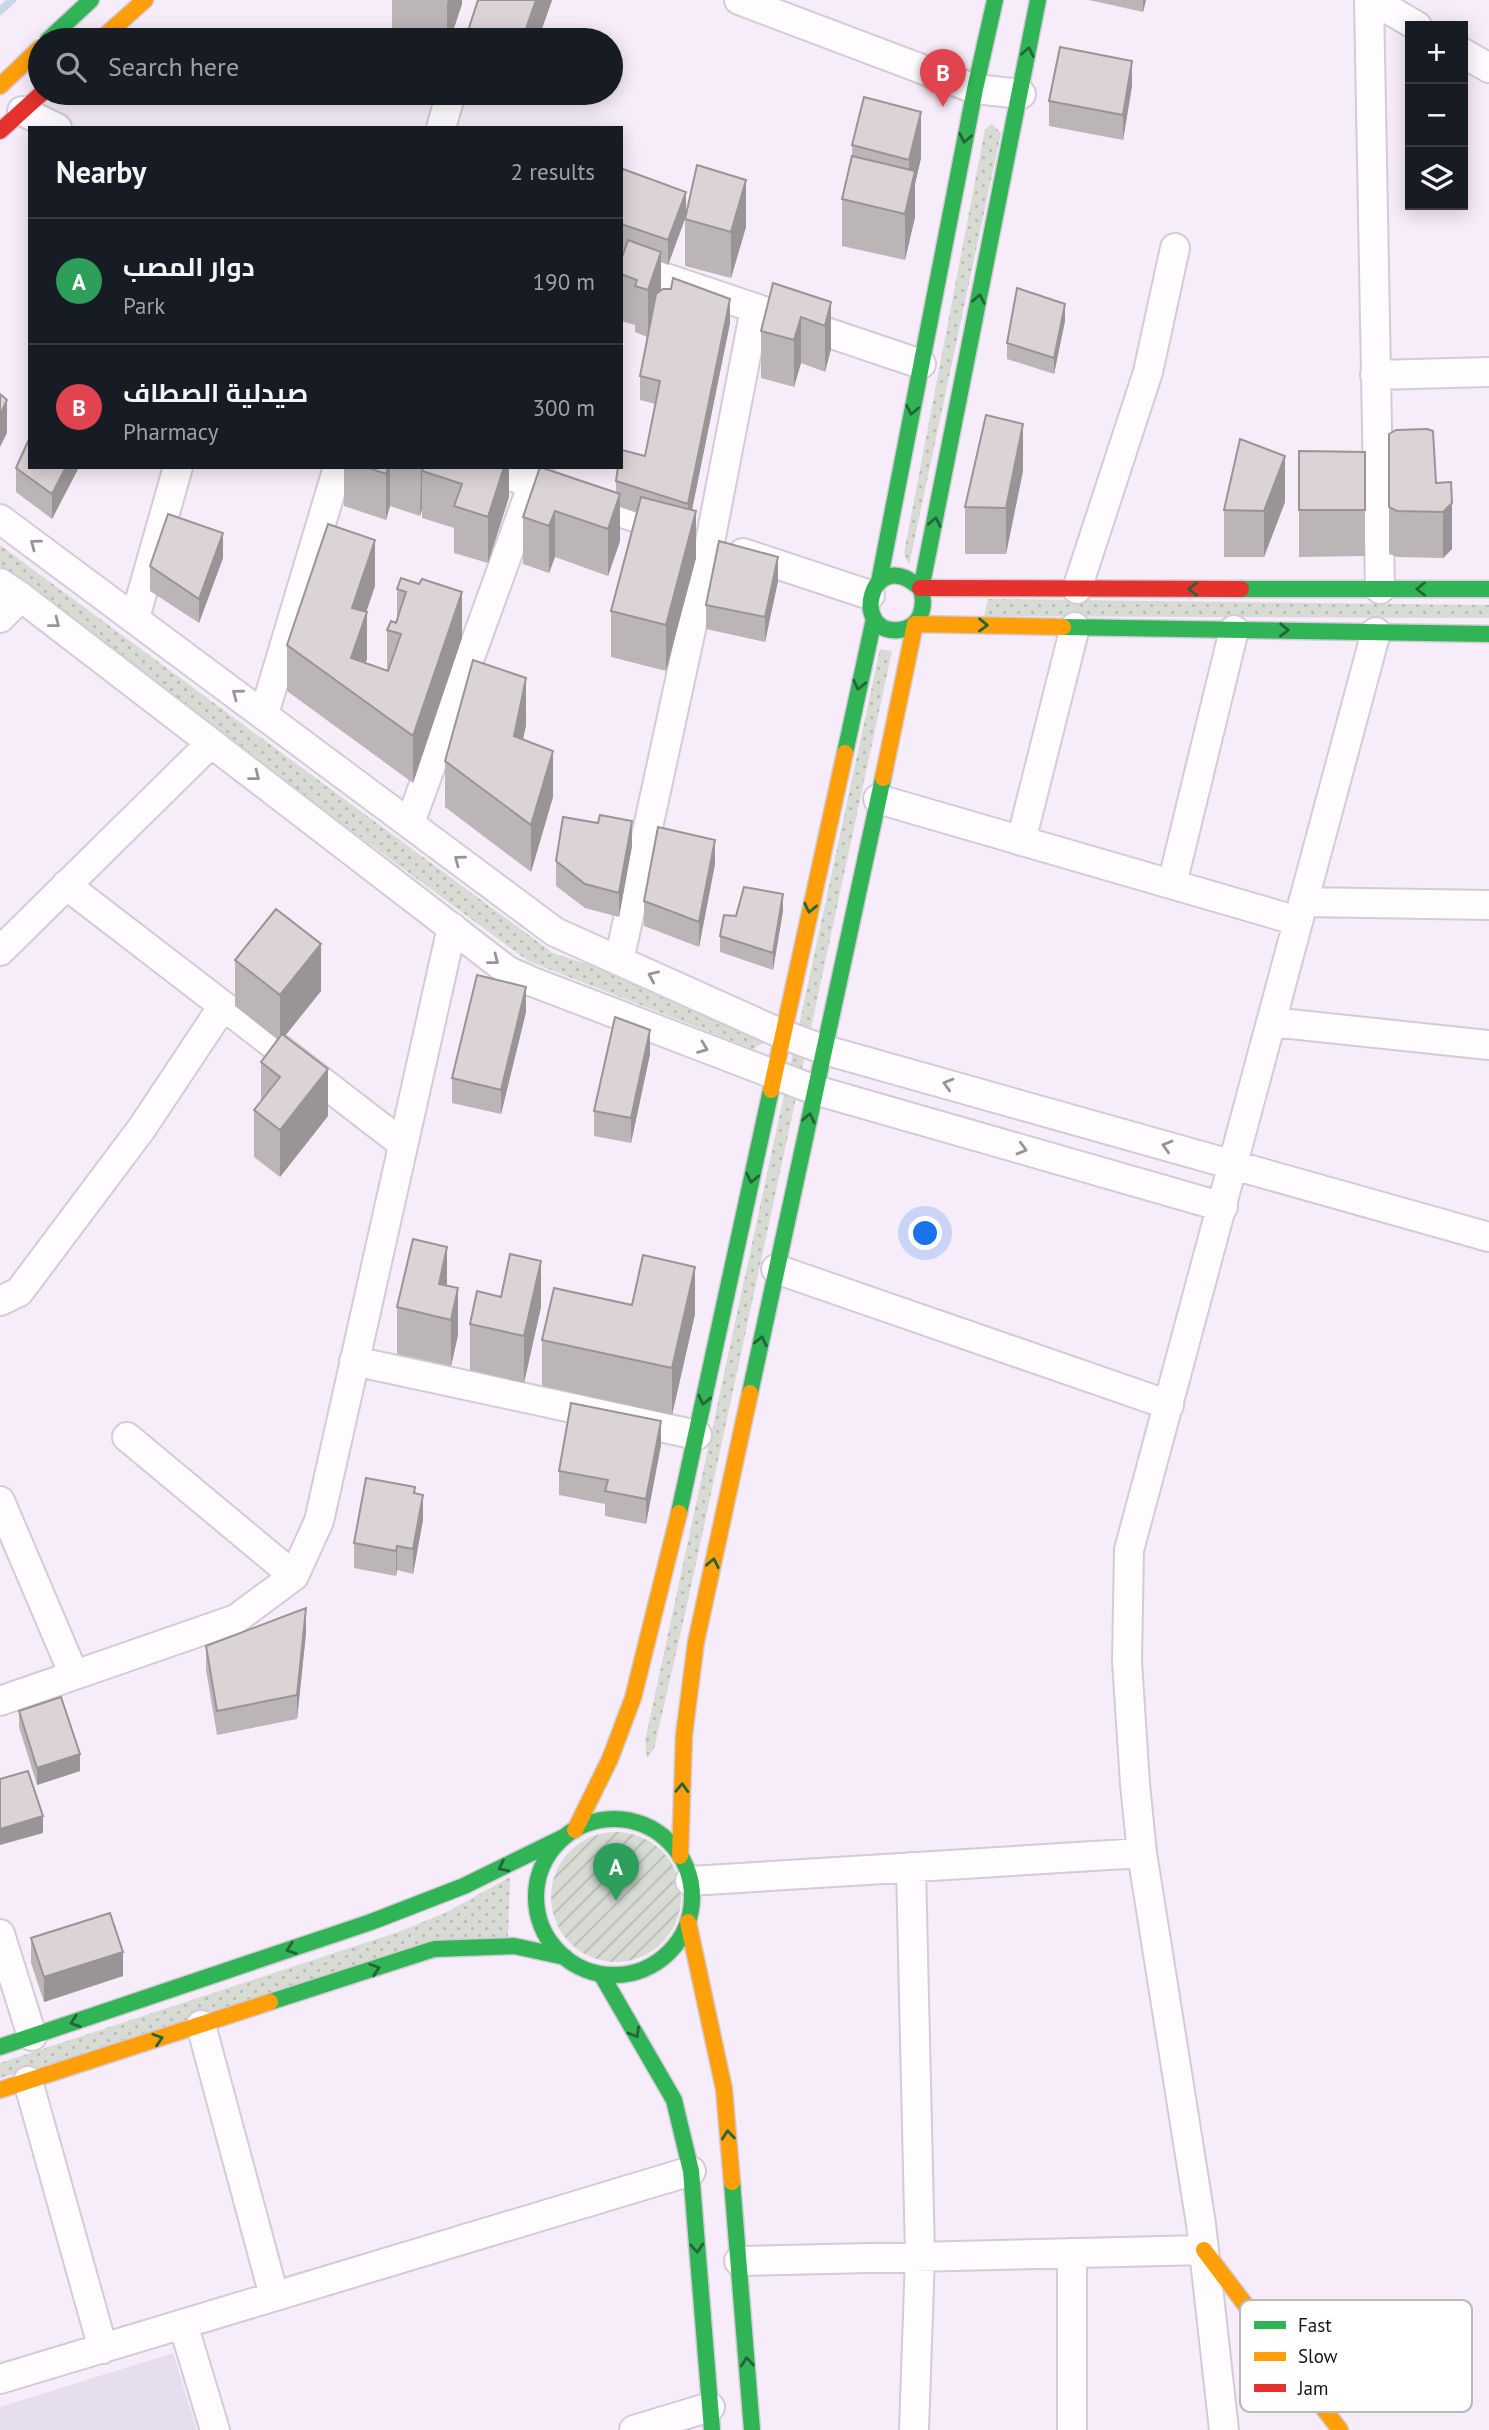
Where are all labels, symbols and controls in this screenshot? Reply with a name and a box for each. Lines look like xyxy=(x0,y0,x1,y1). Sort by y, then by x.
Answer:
map controls xyxy=(1405,21,1468,210)
button: + xyxy=(1405,21,1468,84)
search box xyxy=(28,28,623,105)
one-way arrow xyxy=(1020,46,1035,58)
icon: search xyxy=(52,48,90,86)
pin: B xyxy=(920,49,966,107)
text: Search here xyxy=(108,50,239,83)
button: − xyxy=(1405,84,1468,147)
one-way arrow xyxy=(959,132,974,144)
button: layers xyxy=(1405,147,1468,210)
text: Nearby xyxy=(56,152,146,191)
text: 2 results xyxy=(511,157,595,186)
text: دوار المصب xyxy=(123,250,255,283)
text: A xyxy=(72,267,86,296)
text: 190 m xyxy=(533,267,595,296)
text: Park xyxy=(123,291,165,320)
one-way arrow xyxy=(971,293,986,305)
text: صيدلية الصطاف xyxy=(123,376,308,409)
text: B xyxy=(72,393,86,422)
text: 300 m xyxy=(533,393,595,422)
one-way arrow xyxy=(905,404,920,416)
text: Pharmacy xyxy=(123,417,219,446)
one-way arrow xyxy=(926,516,941,528)
one-way arrow xyxy=(31,539,43,552)
one-way arrow xyxy=(1188,581,1198,597)
one-way arrow xyxy=(1415,581,1426,597)
one-way arrow xyxy=(48,614,60,627)
one-way arrow xyxy=(978,617,989,633)
one-way arrow xyxy=(1279,623,1290,638)
one-way arrow xyxy=(853,679,868,691)
one-way arrow xyxy=(233,690,245,702)
one-way arrow xyxy=(247,768,260,781)
one-way arrow xyxy=(454,855,467,868)
one-way arrow xyxy=(804,902,819,914)
one-way arrow xyxy=(486,951,499,964)
one-way arrow xyxy=(648,970,660,984)
one-way arrow xyxy=(696,1040,708,1054)
one-way arrow xyxy=(942,1078,954,1093)
one-way arrow xyxy=(800,1112,815,1124)
one-way arrow xyxy=(1161,1140,1173,1155)
one-way arrow xyxy=(1015,1141,1027,1156)
one-way arrow xyxy=(746,1172,761,1184)
your location xyxy=(908,1216,942,1250)
one-way arrow xyxy=(752,1335,767,1347)
one-way arrow xyxy=(698,1394,713,1406)
one-way arrow xyxy=(704,1557,719,1569)
one-way arrow xyxy=(675,1782,690,1793)
pin: A xyxy=(593,1843,639,1901)
one-way arrow xyxy=(498,1859,510,1873)
one-way arrow xyxy=(285,1941,297,1955)
one-way arrow xyxy=(368,1963,380,1977)
one-way arrow xyxy=(69,2013,81,2028)
one-way arrow xyxy=(627,2025,640,2038)
one-way arrow xyxy=(151,2033,164,2047)
one-way arrow xyxy=(721,2129,736,2140)
one-way arrow xyxy=(689,2243,704,2254)
legend xyxy=(1240,2300,1472,2412)
text: Fast xyxy=(1298,2313,1332,2337)
text: Slow xyxy=(1298,2344,1338,2368)
one-way arrow xyxy=(740,2356,755,2367)
text: Jam xyxy=(1297,2376,1328,2400)

